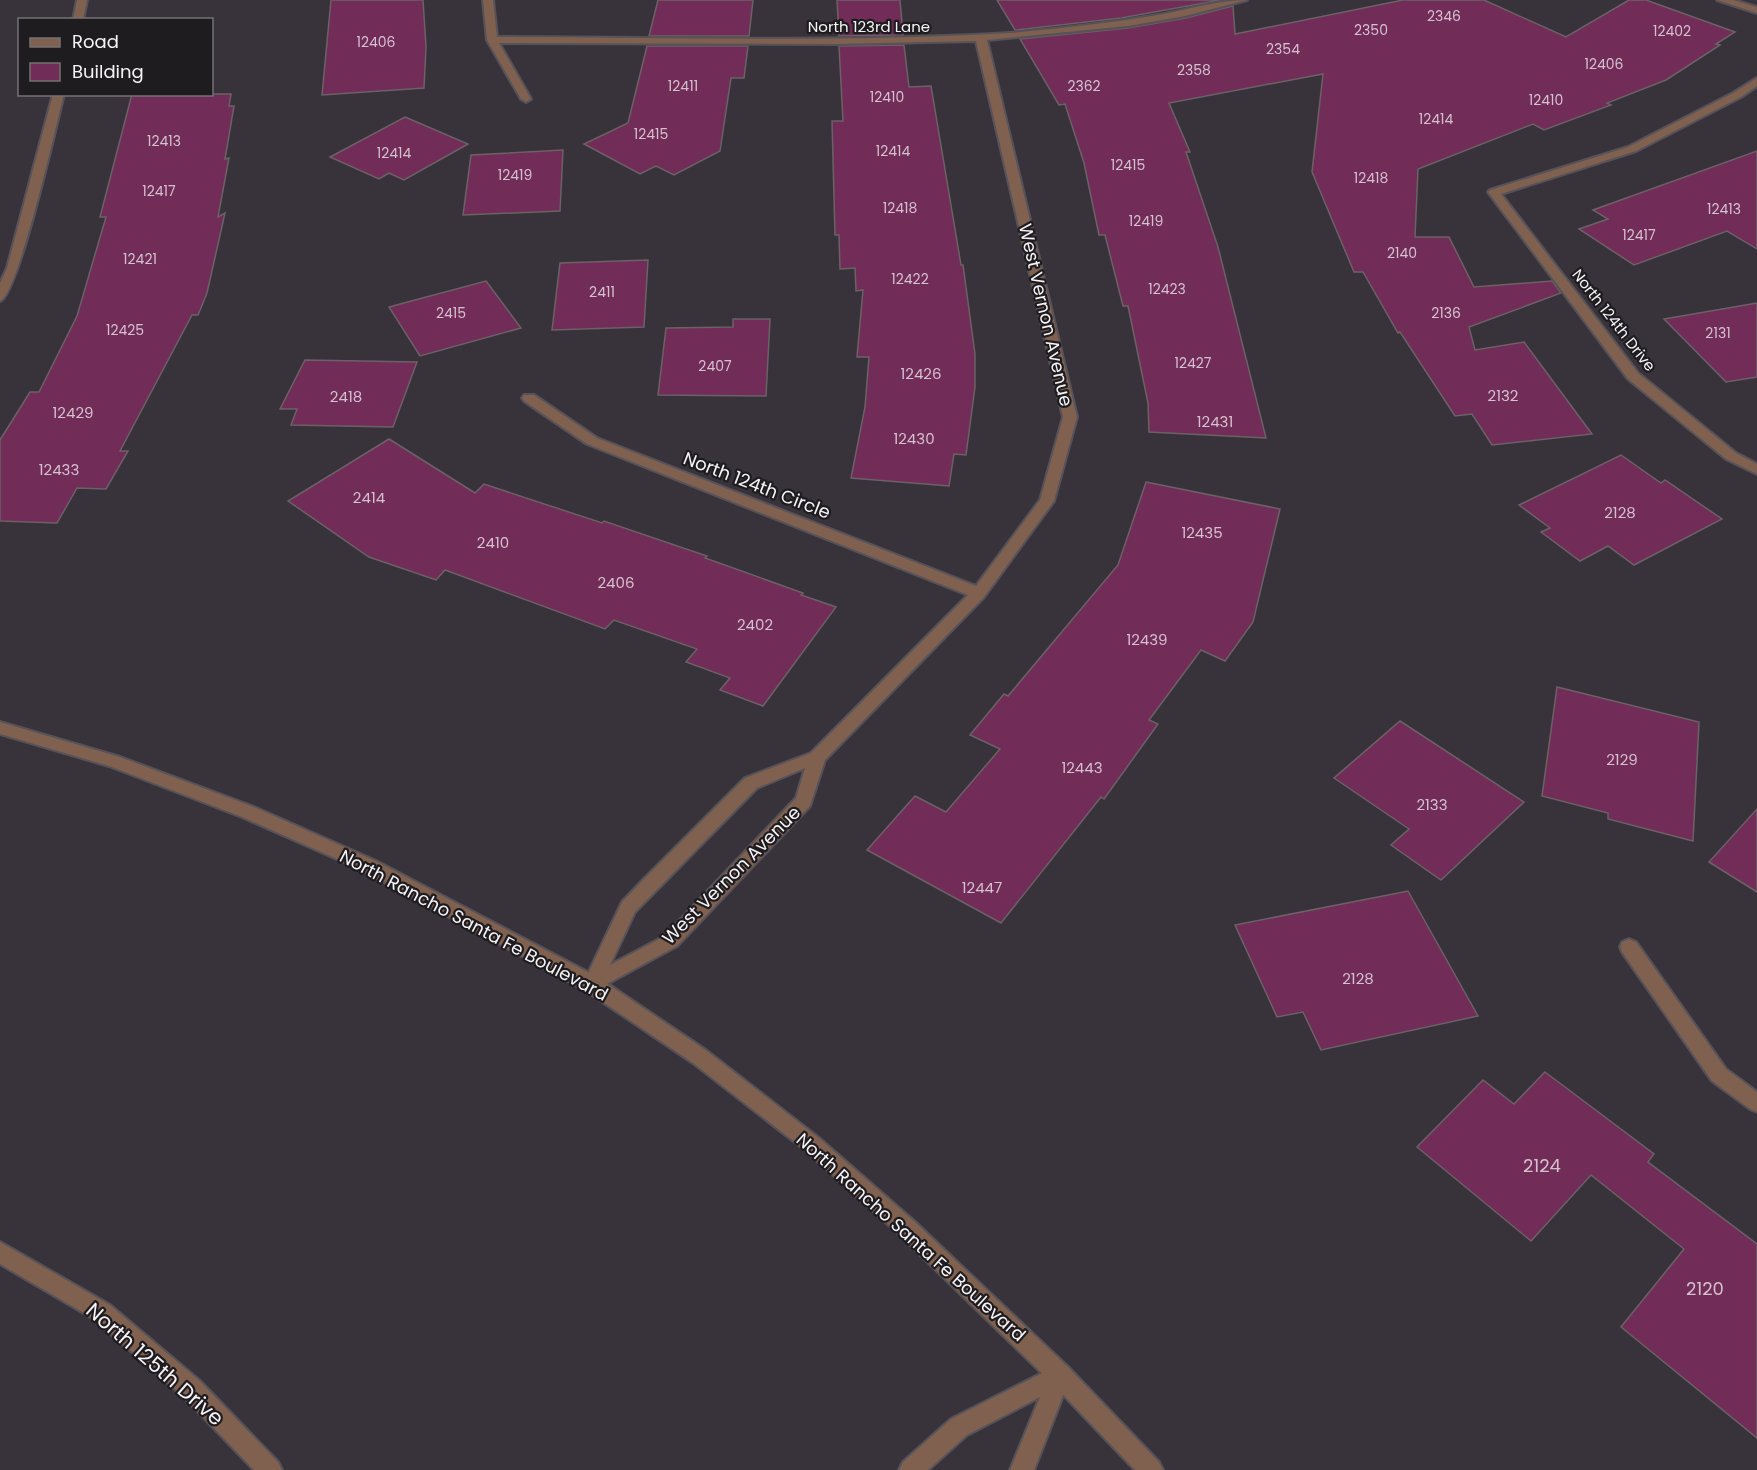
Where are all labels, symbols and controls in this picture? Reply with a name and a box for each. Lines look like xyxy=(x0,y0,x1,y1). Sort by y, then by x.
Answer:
house number: 2346 xyxy=(1427,6,1461,26)
street label: North 123rd Lane xyxy=(808,16,930,37)
legend xyxy=(18,18,213,96)
house number: 2350 xyxy=(1354,20,1388,40)
house number: 12402 xyxy=(1653,21,1691,41)
text: Road xyxy=(72,29,119,54)
house number: 12406 xyxy=(356,32,396,52)
house number: 2354 xyxy=(1266,39,1300,59)
house number: 12406 xyxy=(1584,54,1624,74)
text: Building xyxy=(72,59,144,84)
house number: 2358 xyxy=(1177,60,1211,80)
house number: 12411 xyxy=(668,76,698,96)
house number: 2362 xyxy=(1067,76,1101,96)
house number: 12410 xyxy=(870,87,904,107)
house number: 12410 xyxy=(1529,90,1563,110)
house number: 12414 xyxy=(1419,109,1454,129)
house number: 12415 xyxy=(634,124,668,144)
house number: 12413 xyxy=(147,131,181,151)
house number: 12414 xyxy=(876,141,911,161)
house number: 12414 xyxy=(377,143,412,163)
house number: 12415 xyxy=(1111,155,1145,175)
house number: 12419 xyxy=(498,165,532,185)
house number: 12418 xyxy=(1354,168,1388,188)
house number: 12417 xyxy=(142,181,176,201)
house number: 12418 xyxy=(883,198,917,218)
house number: 12413 xyxy=(1707,199,1741,219)
house number: 12419 xyxy=(1129,211,1163,231)
street label: West Vernon Avenue xyxy=(1013,221,1079,409)
house number: 12417 xyxy=(1622,225,1656,245)
house number: 2140 xyxy=(1387,243,1417,263)
house number: 12421 xyxy=(123,249,157,269)
street label: North 124th Drive xyxy=(1567,265,1661,375)
house number: 12422 xyxy=(891,269,929,289)
house number: 12423 xyxy=(1148,279,1186,299)
house number: 2411 xyxy=(589,282,615,302)
house number: 2415 xyxy=(436,303,466,323)
house number: 2136 xyxy=(1431,303,1461,323)
house number: 12425 xyxy=(106,320,144,340)
house number: 2131 xyxy=(1705,323,1731,343)
house number: 12427 xyxy=(1174,353,1212,373)
house number: 2407 xyxy=(698,356,732,376)
house number: 12426 xyxy=(900,363,942,384)
house number: 2132 xyxy=(1488,385,1518,406)
house number: 2418 xyxy=(330,386,362,407)
house number: 12429 xyxy=(53,402,93,423)
house number: 12431 xyxy=(1197,411,1233,432)
house number: 12430 xyxy=(893,428,935,449)
street label: North 124th Circle xyxy=(680,445,834,525)
house number: 12433 xyxy=(39,459,79,480)
house number: 2414 xyxy=(353,487,385,508)
house number: 2128 xyxy=(1604,502,1636,523)
house number: 12435 xyxy=(1181,522,1223,543)
house number: 2410 xyxy=(477,532,509,553)
house number: 2406 xyxy=(597,572,635,593)
house number: 2402 xyxy=(737,614,773,635)
house number: 12439 xyxy=(1126,629,1168,650)
house number: 2129 xyxy=(1606,749,1638,770)
house number: 12443 xyxy=(1061,757,1103,778)
house number: 2133 xyxy=(1416,794,1448,815)
street label: West Vernon Avenue xyxy=(656,800,806,950)
street label: North Rancho Santa Fe Boulevard xyxy=(335,843,613,1007)
house number: 12447 xyxy=(962,877,1002,898)
house number: 2128 xyxy=(1342,968,1374,989)
street label: North Rancho Santa Fe Boulevard xyxy=(791,1127,1031,1347)
house number: 2124 xyxy=(1523,1153,1561,1178)
house number: 2120 xyxy=(1686,1276,1724,1301)
street label: North 125th Drive xyxy=(80,1296,230,1432)

